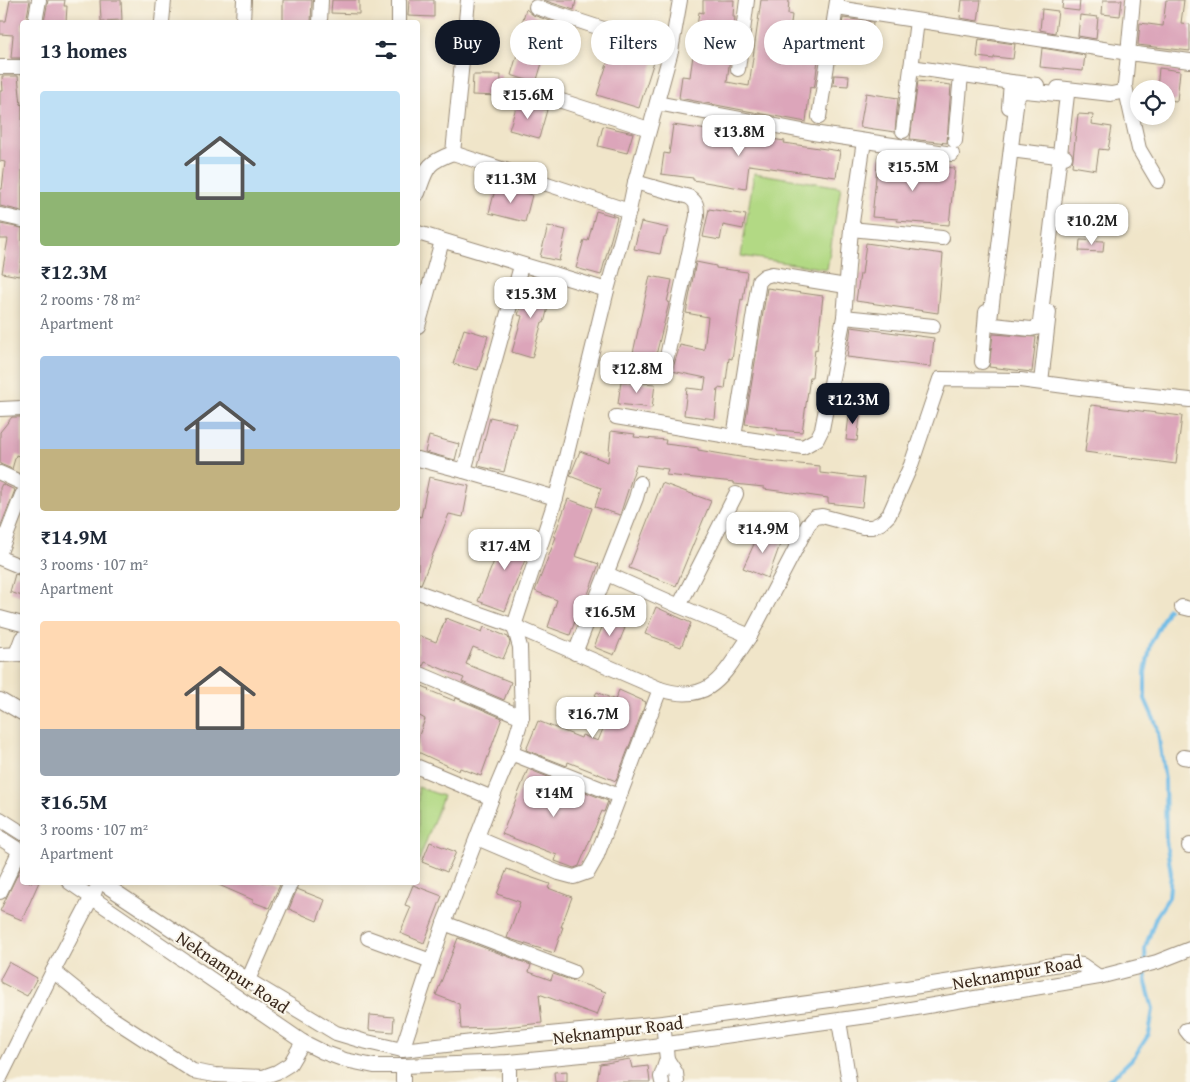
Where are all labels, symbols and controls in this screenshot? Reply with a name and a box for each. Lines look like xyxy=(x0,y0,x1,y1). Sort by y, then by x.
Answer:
chip: Buy xyxy=(435,20,500,65)
chip: Rent xyxy=(510,20,581,65)
chip: Filters xyxy=(591,20,675,65)
chip: New xyxy=(685,20,754,65)
chip: Apartment xyxy=(764,20,883,65)
text: 13 homes xyxy=(40,35,127,66)
icon: filters xyxy=(372,36,400,64)
pin: ₹15.6M xyxy=(487,78,569,120)
map controls xyxy=(1130,80,1175,125)
button: locate xyxy=(1130,80,1175,125)
text: ₹15.6M xyxy=(502,82,554,106)
pin: ₹13.8M xyxy=(698,114,780,157)
text: ₹13.8M xyxy=(713,119,765,143)
icon: home xyxy=(175,123,265,213)
pin: ₹15.5M xyxy=(872,150,954,192)
text: ₹15.5M xyxy=(887,154,939,178)
pin: ₹11.3M xyxy=(470,162,552,204)
text: ₹11.3M xyxy=(485,166,537,190)
pin: ₹10.2M xyxy=(1051,204,1133,246)
text: ₹10.2M xyxy=(1066,208,1118,232)
text: ₹12.3M xyxy=(40,256,108,287)
pin: ₹15.3M xyxy=(490,276,572,319)
text: ₹15.3M xyxy=(505,281,557,305)
text: 2 rooms · 78 m² xyxy=(40,287,140,311)
text: Apartment xyxy=(40,311,113,335)
pin: ₹12.8M xyxy=(596,352,678,394)
text: ₹12.8M xyxy=(611,356,663,380)
pin: ₹12.3M xyxy=(812,382,894,425)
text: ₹12.3M xyxy=(827,387,879,411)
icon: home xyxy=(175,388,265,478)
pin: ₹14.9M xyxy=(722,512,804,554)
text: ₹14.9M xyxy=(737,516,789,540)
text: ₹14.9M xyxy=(40,521,108,552)
pin: ₹17.4M xyxy=(464,528,546,571)
text: ₹17.4M xyxy=(479,533,531,557)
text: 3 rooms · 107 m² xyxy=(40,552,148,576)
text: Apartment xyxy=(40,576,113,600)
pin: ₹16.5M xyxy=(569,594,651,637)
text: ₹16.5M xyxy=(584,599,636,623)
icon: home xyxy=(175,653,265,743)
pin: ₹16.7M xyxy=(552,696,634,739)
text: ₹16.7M xyxy=(567,701,619,725)
pin: ₹14M xyxy=(524,776,584,818)
text: ₹14M xyxy=(535,780,573,804)
text: ₹16.5M xyxy=(40,786,108,817)
text: 3 rooms · 107 m² xyxy=(40,817,148,841)
text: Apartment xyxy=(40,841,113,865)
street label: Neknampur Road xyxy=(171,924,295,1020)
street label: Neknampur Road xyxy=(950,947,1084,997)
street label: Neknampur Road xyxy=(551,1009,685,1051)

